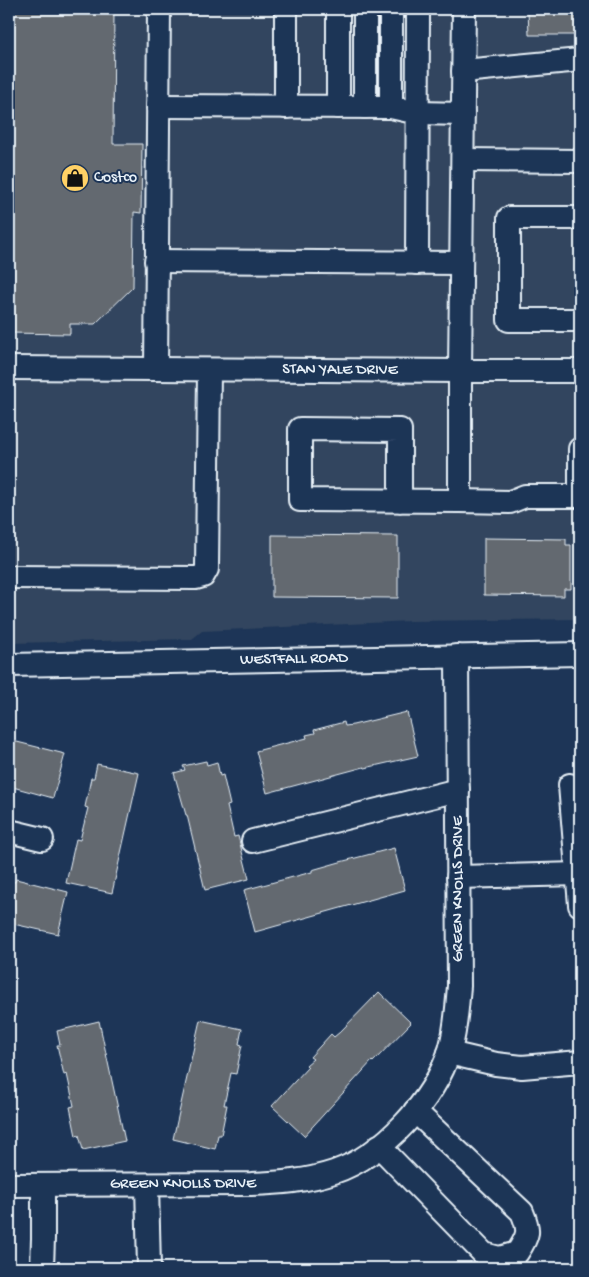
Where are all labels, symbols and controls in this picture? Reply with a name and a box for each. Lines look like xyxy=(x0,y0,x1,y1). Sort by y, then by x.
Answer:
shop icon: Costco xyxy=(60,163,90,193)
place label: Costco xyxy=(94,169,137,188)
street label: STAN YALE DRIVE xyxy=(282,360,399,380)
street label: WESTFALL ROAD xyxy=(240,649,349,670)
street label: GREEN KNOLLS DRIVE xyxy=(450,815,469,962)
street label: GREEN KNOLLS DRIVE xyxy=(110,1174,257,1194)

